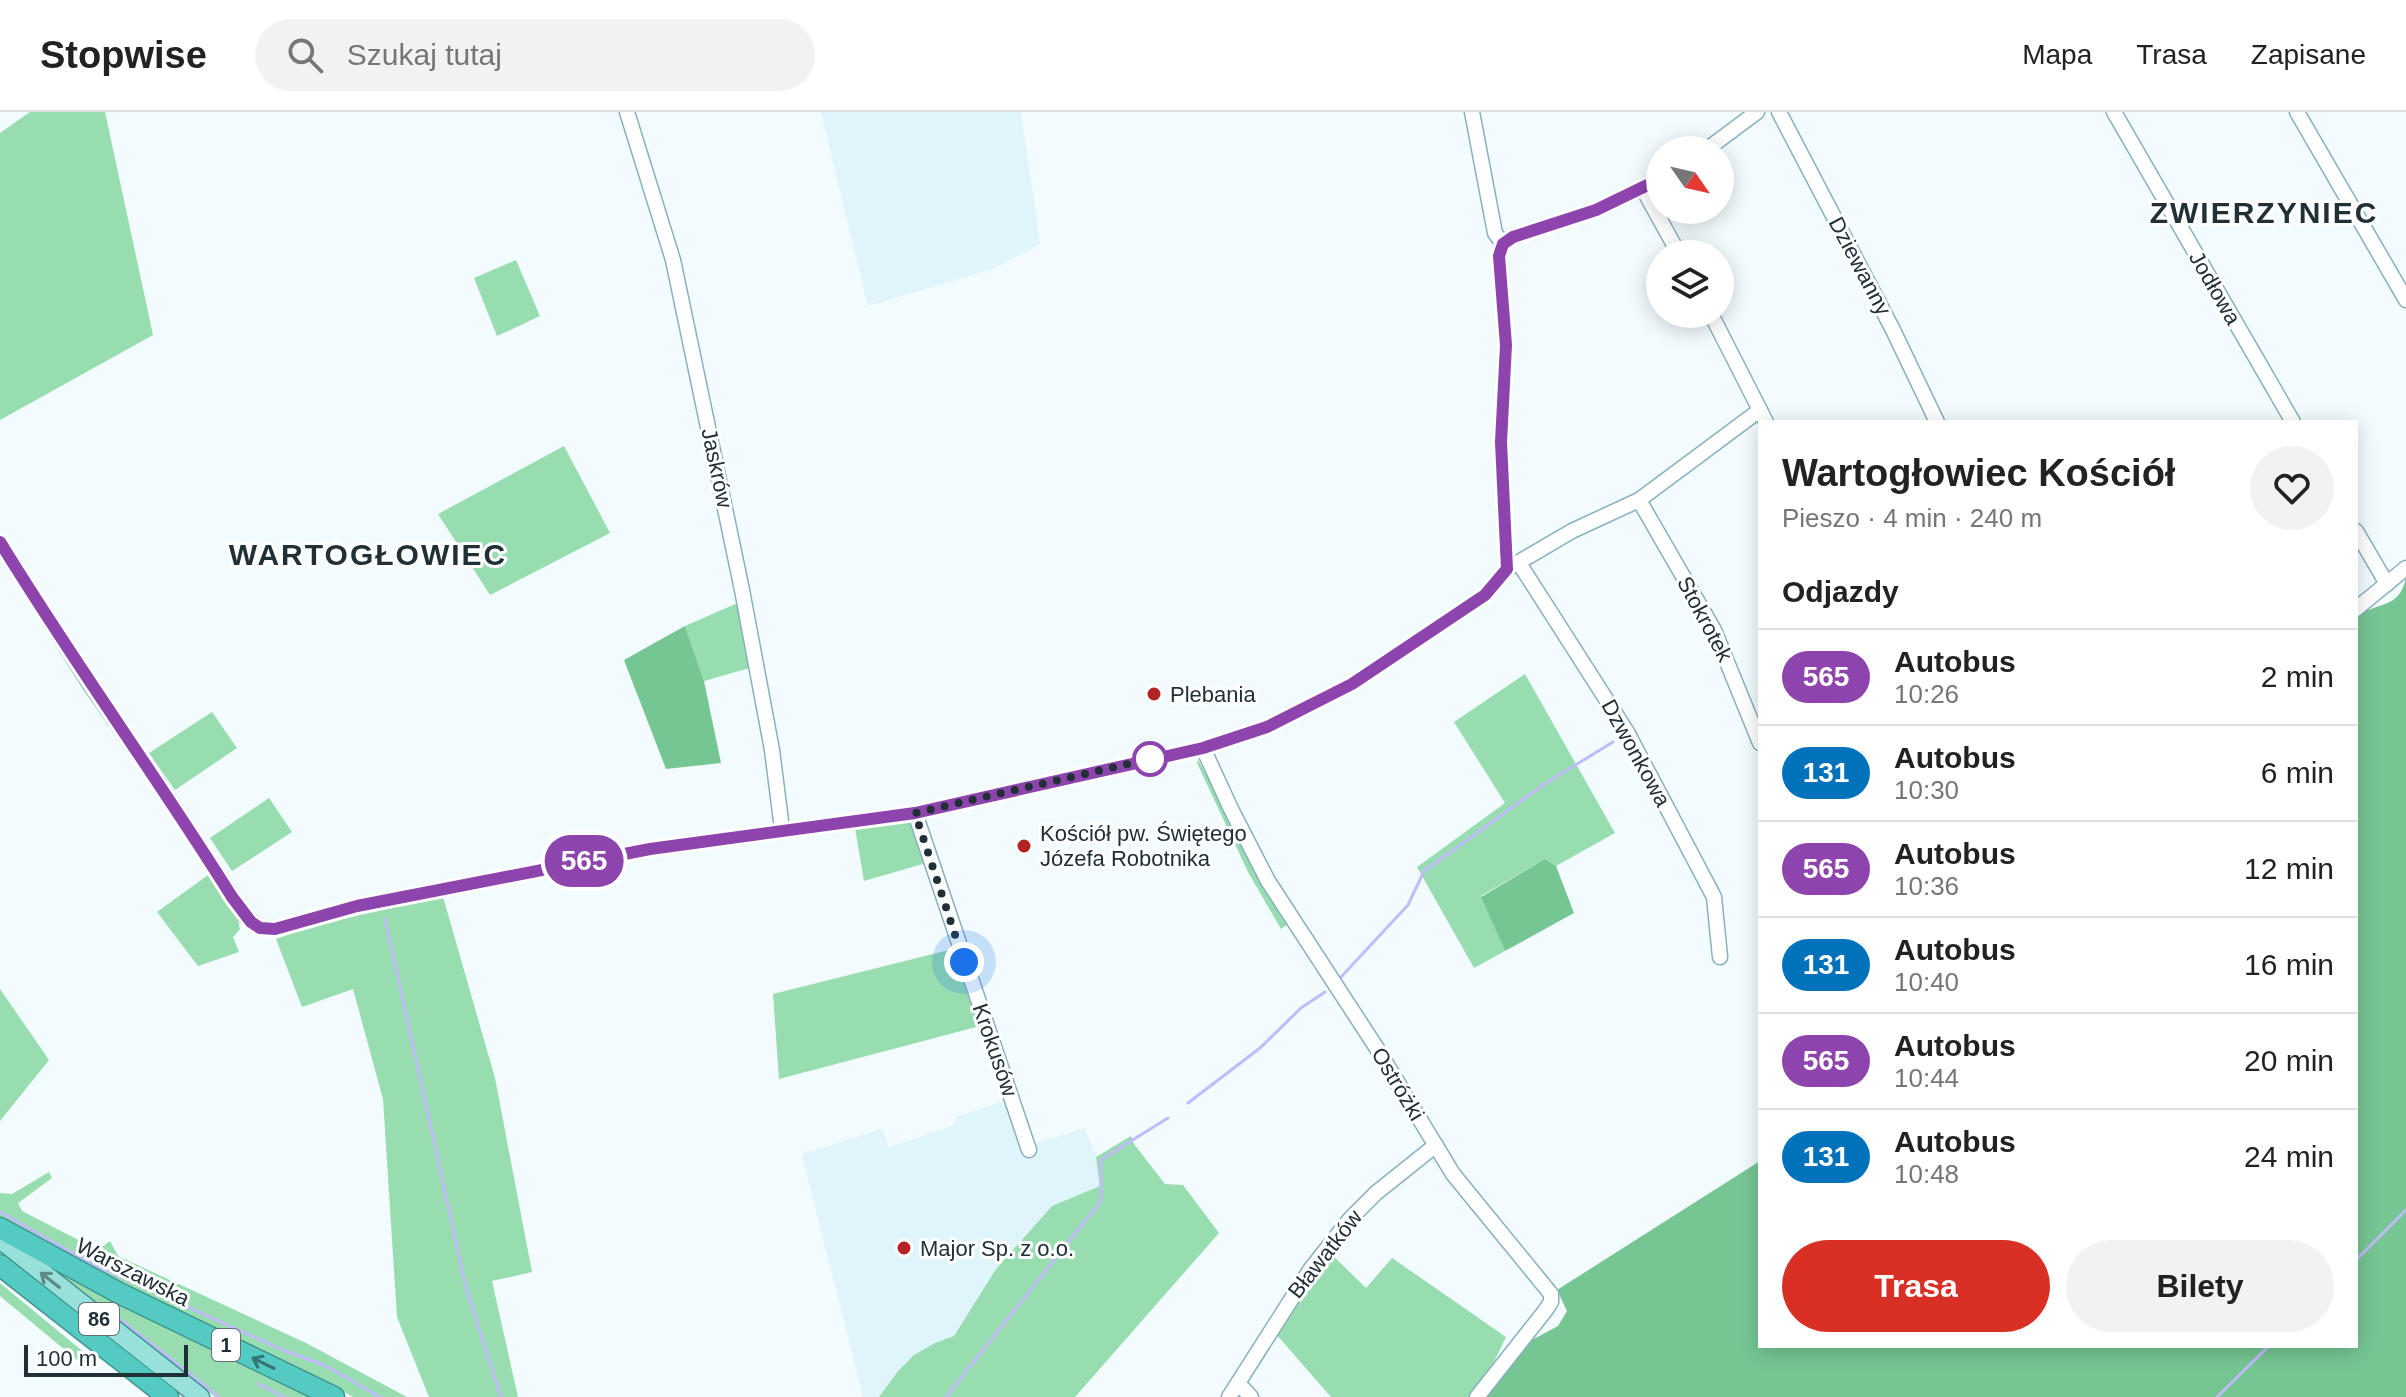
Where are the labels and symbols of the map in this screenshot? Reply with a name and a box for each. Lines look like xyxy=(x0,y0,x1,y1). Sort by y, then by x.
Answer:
north arrow xyxy=(1646,136,1734,224)
district label: ZWIERZYNIEC xyxy=(2150,196,2378,229)
street label: Dziewanny xyxy=(1824,213,1896,319)
street label: Jodłowa xyxy=(2184,247,2246,330)
street label: Jaskrów xyxy=(696,426,738,510)
district label: WARTOGŁOWIEC xyxy=(229,538,507,571)
street label: Stokrotek xyxy=(1672,572,1738,667)
place label: Plebania xyxy=(1170,682,1256,707)
marker: Plebania xyxy=(1145,685,1163,703)
street label: Dzwonkowa xyxy=(1596,695,1676,812)
unlabelled marker xyxy=(1133,742,1167,776)
place label: Kościół pw. Świętego Józefa Robotnika xyxy=(1040,821,1247,871)
line badge: 565 xyxy=(538,835,630,887)
marker: Kościół pw. Świętego Józefa Robotnika xyxy=(1015,837,1033,855)
your location xyxy=(944,942,984,982)
street label: Krokusów xyxy=(967,1000,1023,1100)
street label: Ostróżki xyxy=(1367,1043,1429,1125)
street label: Bławatków xyxy=(1283,1205,1367,1303)
street label: Warszawska xyxy=(72,1233,195,1312)
place label: Major Sp. z o.o. xyxy=(920,1236,1074,1261)
marker: Major Sp. z o.o. xyxy=(895,1239,913,1257)
one-way arrow xyxy=(40,1272,61,1289)
road number: 86 xyxy=(79,1303,119,1335)
road number: 1 xyxy=(212,1329,240,1361)
scale bar xyxy=(24,1341,188,1377)
one-way arrow xyxy=(252,1355,276,1370)

